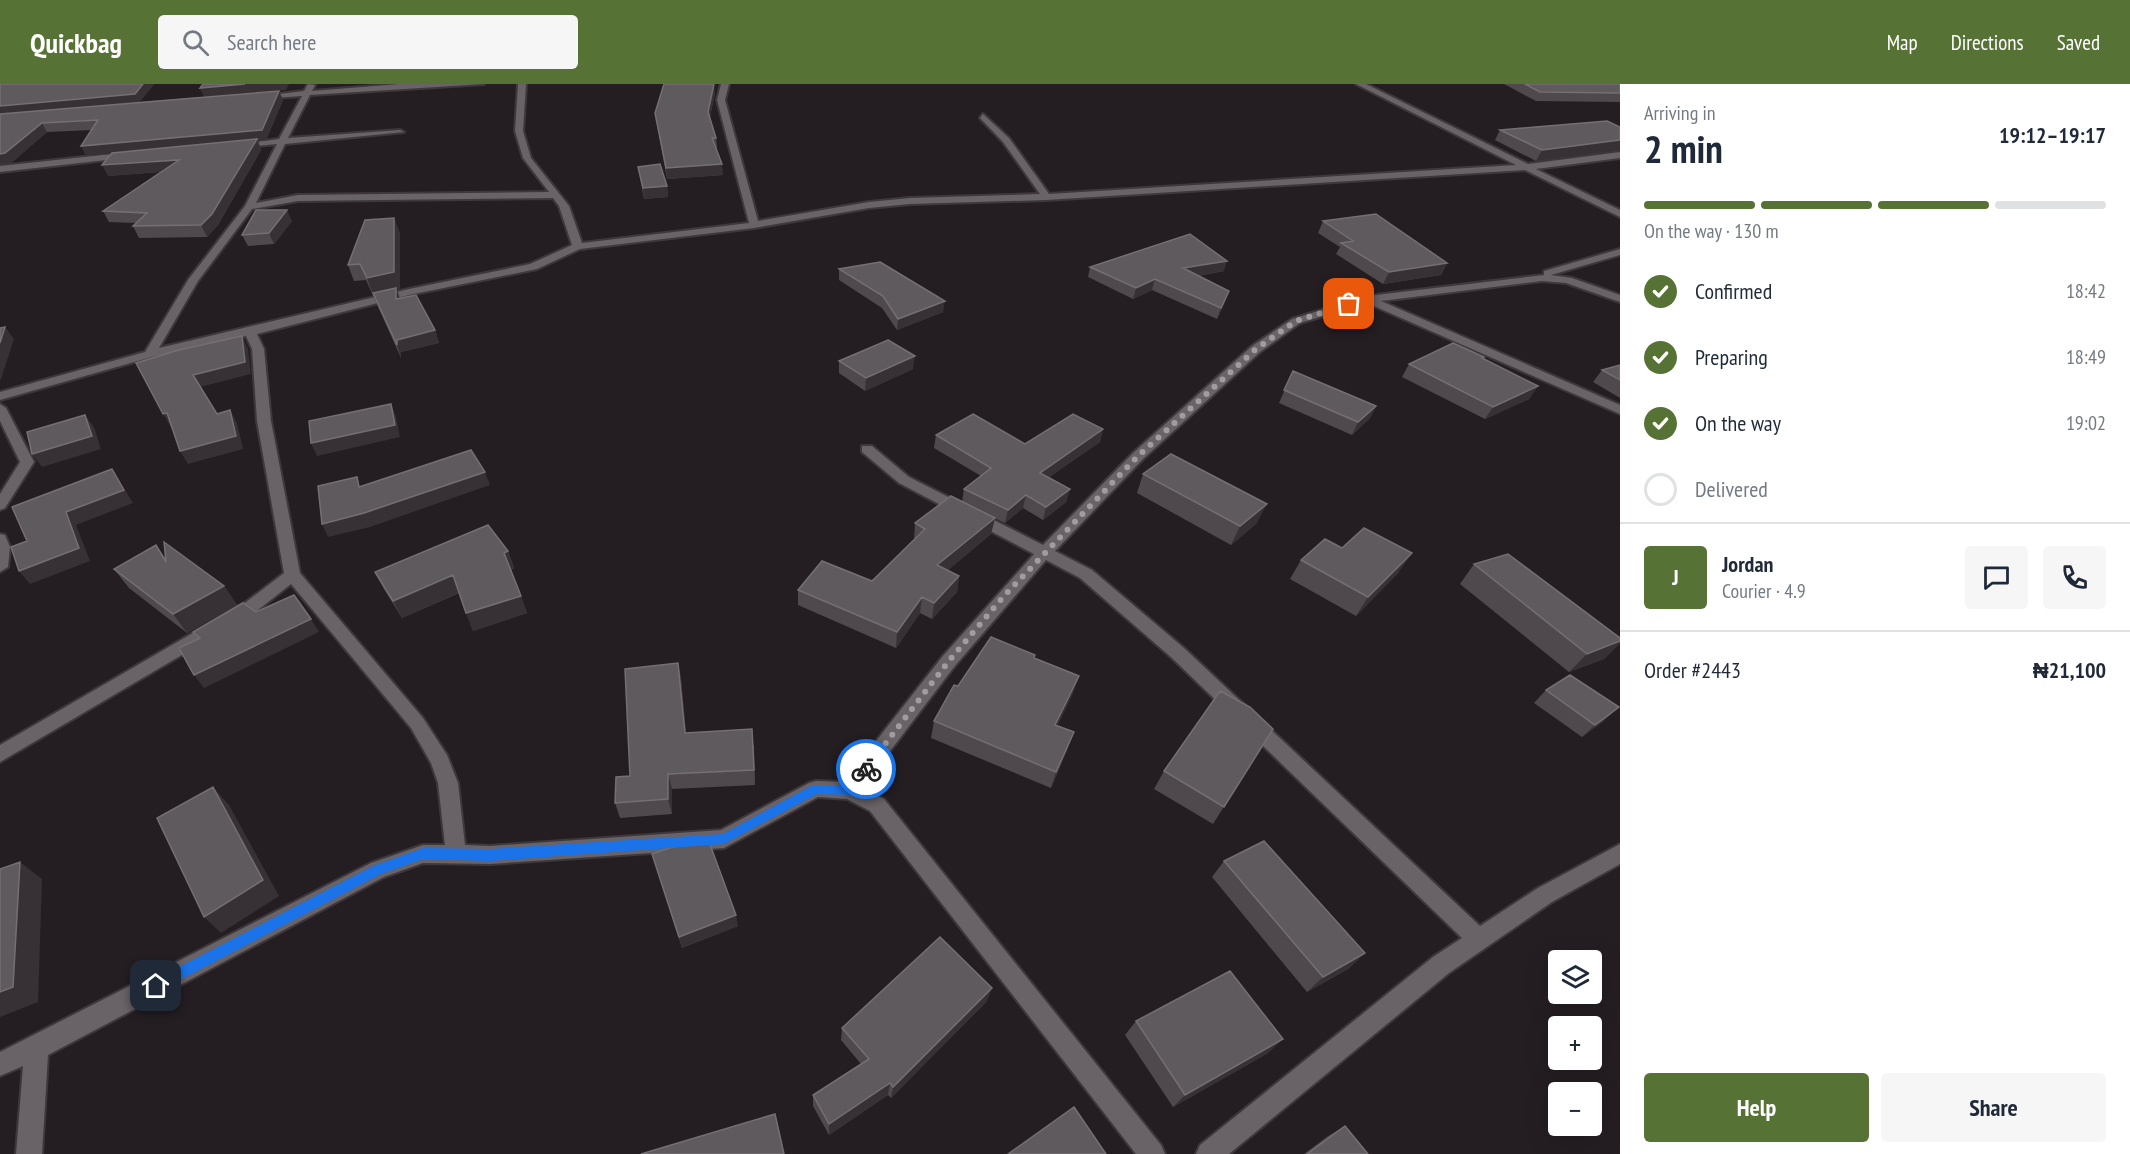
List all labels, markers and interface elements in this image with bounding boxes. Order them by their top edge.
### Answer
search box [158,15,578,69]
text: Quickbag [30,24,122,61]
icon: search [179,26,212,59]
text: Search here [227,28,316,56]
text: Map [1887,29,1918,56]
text: Directions [1951,29,2024,56]
text: Saved [2057,29,2100,56]
text: Arriving in [1644,100,1716,126]
text: 19:12–19:17 [1999,121,2106,149]
text: 2 min [1644,123,1723,174]
text: On the way · 130 m [1644,218,1779,244]
icon: check [1644,275,1677,308]
text: Confirmed [1695,277,1772,305]
pin [1323,278,1374,329]
text: 18:42 [2066,278,2106,304]
icon: bag [1332,287,1365,320]
icon: check [1644,341,1677,374]
text: Preparing [1695,343,1768,371]
text: 18:49 [2066,344,2106,370]
icon: check [1644,407,1677,440]
text: On the way [1695,409,1781,437]
text: 19:02 [2066,410,2106,436]
text: Delivered [1695,475,1768,503]
button: chat [1965,546,2028,609]
button: phone [2043,546,2106,609]
text: Jordan [1722,550,1773,578]
text: J [1672,563,1679,591]
text: Courier · 4.9 [1722,578,1806,604]
text: Order #2443 [1644,656,1741,684]
text: ₦21,100 [2033,656,2106,684]
courier [836,739,896,799]
icon: bike [850,753,883,786]
map controls [1548,950,1602,1136]
button: layers [1548,950,1602,1004]
pin [130,960,181,1011]
icon: home [139,969,172,1002]
button: + [1548,1016,1602,1070]
button: Help [1644,1073,1869,1142]
button: Share [1881,1073,2106,1142]
button: − [1548,1082,1602,1136]

